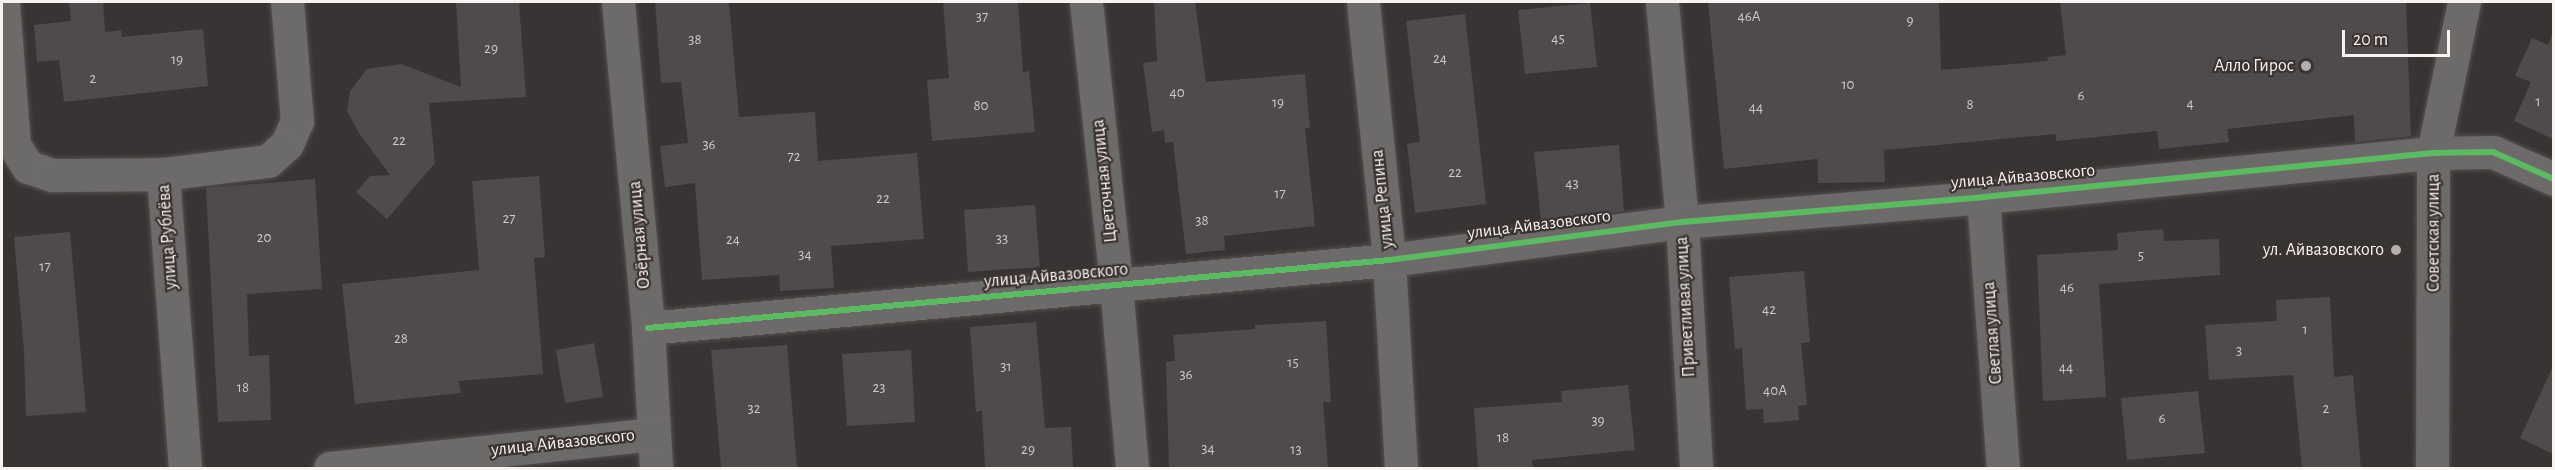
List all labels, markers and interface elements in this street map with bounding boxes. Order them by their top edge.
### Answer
house number: 37 [976,8,988,26]
house number: 46А [1737,8,1761,26]
house number: 9 [1906,12,1914,30]
scale bar [2345,18,2453,56]
house number: 45 [1551,30,1565,48]
house number: 38 [688,31,702,49]
text: 20 m [2353,31,2388,49]
house number: 29 [484,40,498,58]
house number: 24 [1433,50,1447,68]
house number: 19 [171,51,183,69]
place label: Алло Гирос [2214,55,2294,77]
marker: Алло Гирос [2299,59,2313,73]
house number: 2 [90,70,96,88]
house number: 10 [1841,76,1855,94]
house number: 40 [1169,84,1185,102]
house number: 6 [2077,87,2085,105]
house number: 1 [2535,93,2541,111]
house number: 19 [1272,94,1284,112]
house number: 4 [2186,95,2194,113]
house number: 8 [1966,96,1974,114]
house number: 80 [973,97,989,115]
house number: 44 [1749,99,1763,117]
street label: Цветочная улица [1088,118,1122,244]
house number: 22 [392,132,406,150]
house number: 36 [702,136,716,154]
house number: 72 [787,148,801,166]
street label: улица Репина [1367,148,1399,250]
street label: улица Айвазовского [1950,160,2096,194]
house number: 22 [1448,164,1462,182]
street label: Советская улица [2423,174,2445,292]
house number: 43 [1565,175,1579,193]
street label: Озёрная улица [625,180,655,290]
street label: улица Рублёва [154,184,182,290]
house number: 17 [1274,185,1286,203]
house number: 22 [876,190,890,208]
street label: улица Айвазовского [1466,205,1612,245]
house number: 27 [502,210,516,228]
house number: 38 [1195,212,1209,230]
house number: 20 [257,229,271,247]
house number: 33 [996,230,1008,248]
house number: 24 [726,231,740,249]
street label: Приветливая улица [1672,236,1700,378]
place label: ул. Айвазовского [2263,239,2384,261]
marker: ул. Айвазовского [2389,243,2403,257]
house number: 34 [798,246,812,264]
house number: 5 [2138,247,2144,265]
house number: 17 [39,258,51,276]
street label: улица Айвазовского [983,259,1129,293]
house number: 46 [2060,279,2074,297]
street label: Светлая улица [1979,281,2007,385]
house number: 42 [1762,301,1776,319]
house number: 1 [2302,321,2308,339]
house number: 28 [394,330,408,348]
house number: 3 [2236,342,2242,360]
house number: 15 [1287,354,1299,372]
house number: 31 [1000,358,1012,376]
house number: 44 [2059,359,2073,377]
house number: 36 [1179,366,1193,384]
house number: 18 [237,379,249,397]
house number: 23 [872,379,886,397]
house number: 40А [1763,382,1787,400]
house number: 32 [747,400,761,418]
house number: 2 [2323,400,2329,418]
house number: 6 [2158,410,2166,428]
house number: 39 [1591,412,1605,430]
street label: улица Айвазовского [490,425,636,461]
house number: 18 [1497,429,1509,447]
house number: 34 [1201,440,1215,458]
house number: 29 [1021,441,1035,459]
house number: 13 [1290,441,1302,459]

